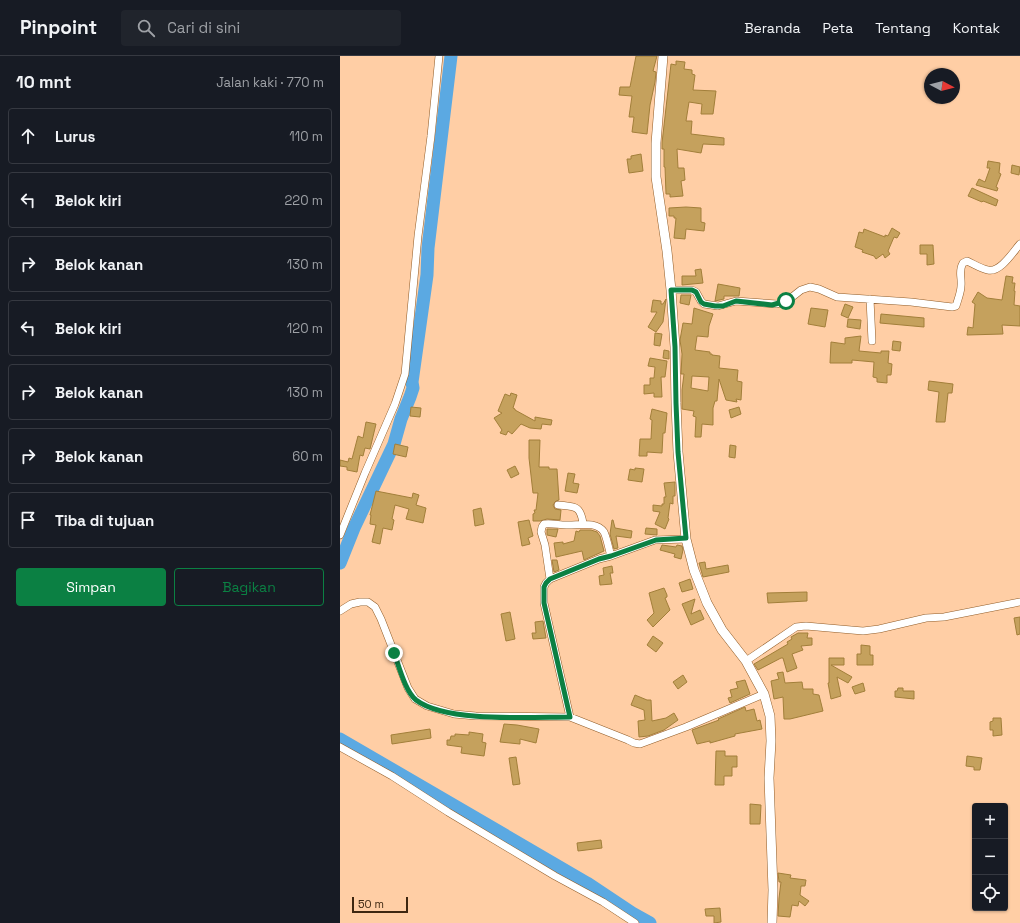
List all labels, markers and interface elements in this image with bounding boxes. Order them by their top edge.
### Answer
search box [121,10,401,46]
text: Pinpoint [20,15,97,40]
icon: search [135,17,157,39]
text: Cari di sini [167,18,240,37]
text: Beranda [744,19,801,37]
text: Peta [823,19,853,37]
text: Tentang [875,19,931,37]
text: Kontak [953,19,1000,37]
north arrow [924,68,960,104]
text: 10 mnt [16,71,72,93]
text: Jalan kaki · 770 m [216,74,324,91]
icon: ahead [17,125,39,147]
text: Lurus [55,127,95,146]
text: 110 m [289,128,323,145]
icon: left [17,189,39,211]
text: Belok kiri [55,191,121,210]
text: 220 m [284,192,323,209]
icon: right [17,253,39,275]
text: Belok kanan [55,255,143,274]
text: 130 m [287,256,323,273]
route start [777,292,795,310]
icon: left [17,317,39,339]
text: Belok kiri [55,319,121,338]
text: 120 m [287,320,323,337]
icon: right [17,381,39,403]
text: Belok kanan [55,383,143,402]
text: 130 m [287,384,323,401]
icon: right [17,445,39,467]
text: Belok kanan [55,447,143,466]
text: 60 m [292,448,323,465]
icon: arrive [17,509,39,531]
text: Tiba di tujuan [55,511,154,530]
button: Simpan [16,568,166,606]
button: Bagikan [174,568,324,606]
route end [385,644,403,662]
map controls [972,803,1008,911]
button: + [972,803,1008,839]
button: − [972,839,1008,875]
button: locate [972,875,1008,911]
scale bar [352,895,408,914]
text: 50 m [358,897,384,911]

